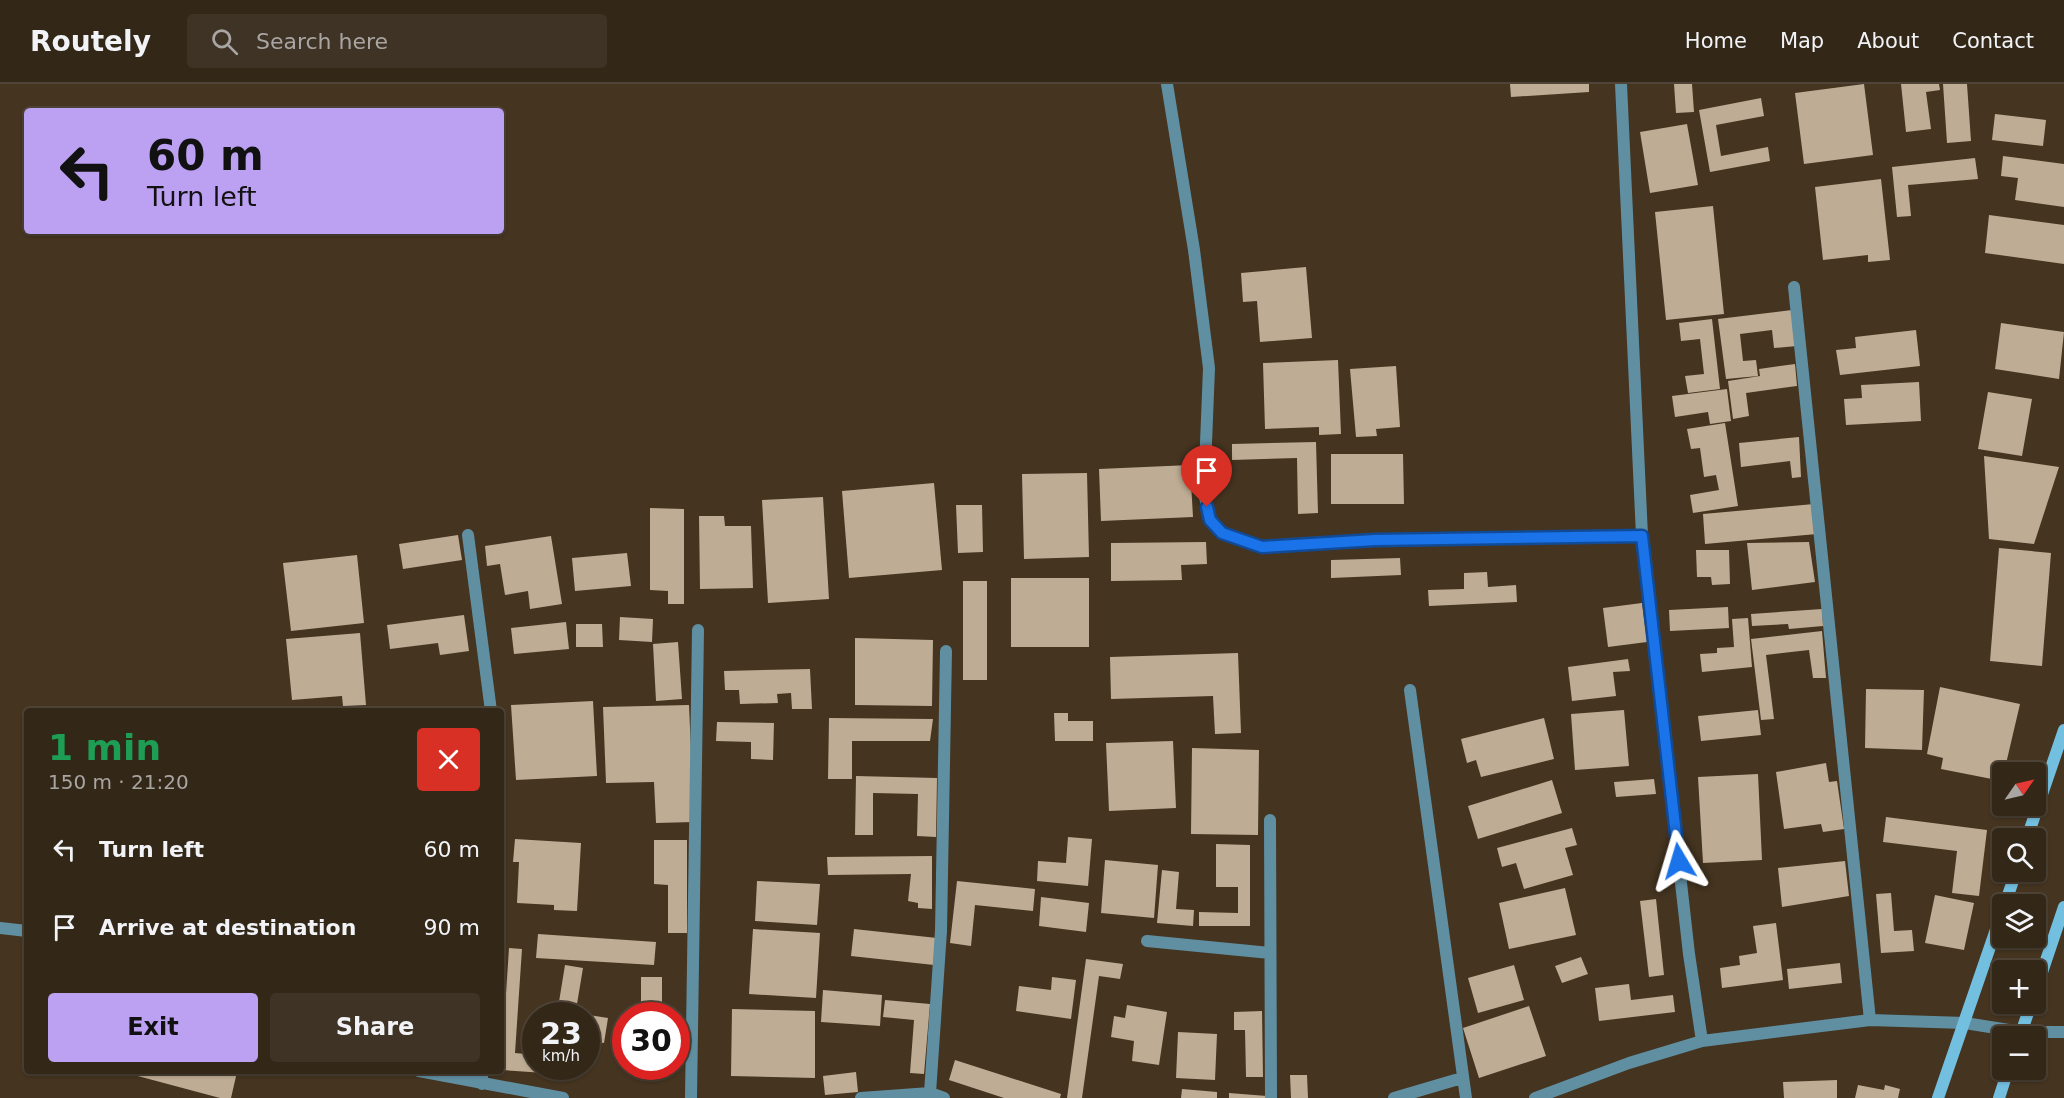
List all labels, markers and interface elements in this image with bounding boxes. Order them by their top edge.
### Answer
search box [187,14,607,68]
text: Routely [30,25,151,58]
icon: search [208,25,241,58]
text: Search here [256,29,388,54]
text: Home [1685,29,1747,53]
text: Map [1780,29,1824,53]
text: About [1857,29,1919,53]
text: Contact [1952,29,2034,53]
text: 60 m [147,131,264,180]
icon: left [48,132,126,210]
text: Turn left [147,181,257,212]
pin [1181,445,1232,507]
icon: arrive [1190,454,1223,487]
text: 1 min [48,727,161,768]
button: close [417,728,480,791]
north arrow [1992,762,2046,816]
map controls [1992,762,2046,1080]
text: 150 m · 21:20 [48,770,189,794]
button: search [1992,828,2046,882]
position arrow [1647,829,1711,893]
icon: left [48,833,81,866]
text: Turn left [99,837,204,862]
text: 60 m [424,837,480,862]
button: layers [1992,894,2046,948]
icon: arrive [48,911,81,944]
text: Arrive at destination [99,915,356,940]
text: 90 m [424,915,480,940]
button: + [1992,960,2046,1014]
button: Exit [48,993,258,1062]
button: Share [270,993,480,1062]
speed limit sign: 30 [612,1002,690,1080]
text: 23 [540,1016,582,1051]
button: − [1992,1026,2046,1080]
text: km/h [542,1047,580,1065]

